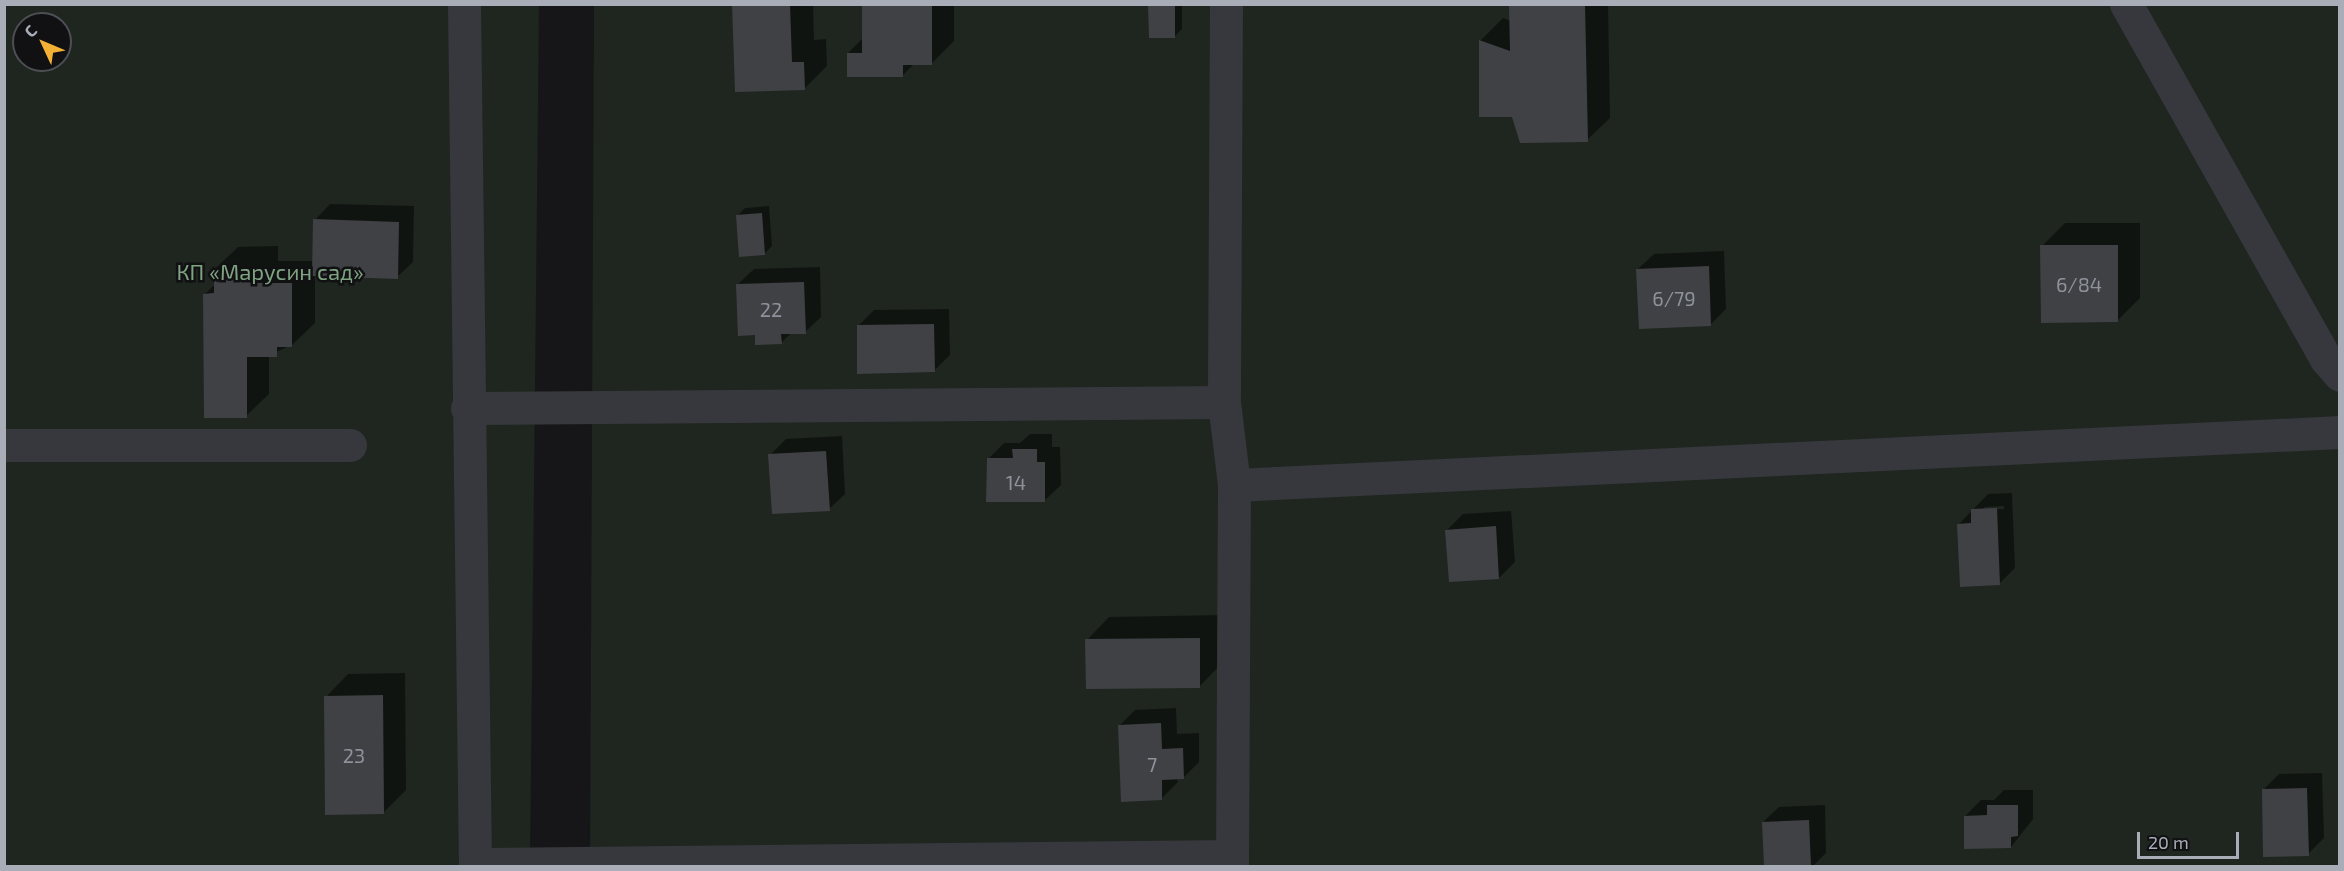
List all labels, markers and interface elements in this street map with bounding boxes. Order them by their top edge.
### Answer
north arrow [12,12,72,72]
text: С [20,21,40,41]
park label: КП «Марусин сад» [176,259,364,285]
house number: 6/84 [2056,272,2102,296]
house number: 6/79 [1652,286,1696,310]
house number: 22 [760,297,782,321]
house number: 14 [1006,470,1026,494]
house number: 23 [343,743,365,767]
house number: 7 [1147,752,1157,776]
scale bar [2140,820,2242,858]
text: 20 m [2148,831,2189,853]

